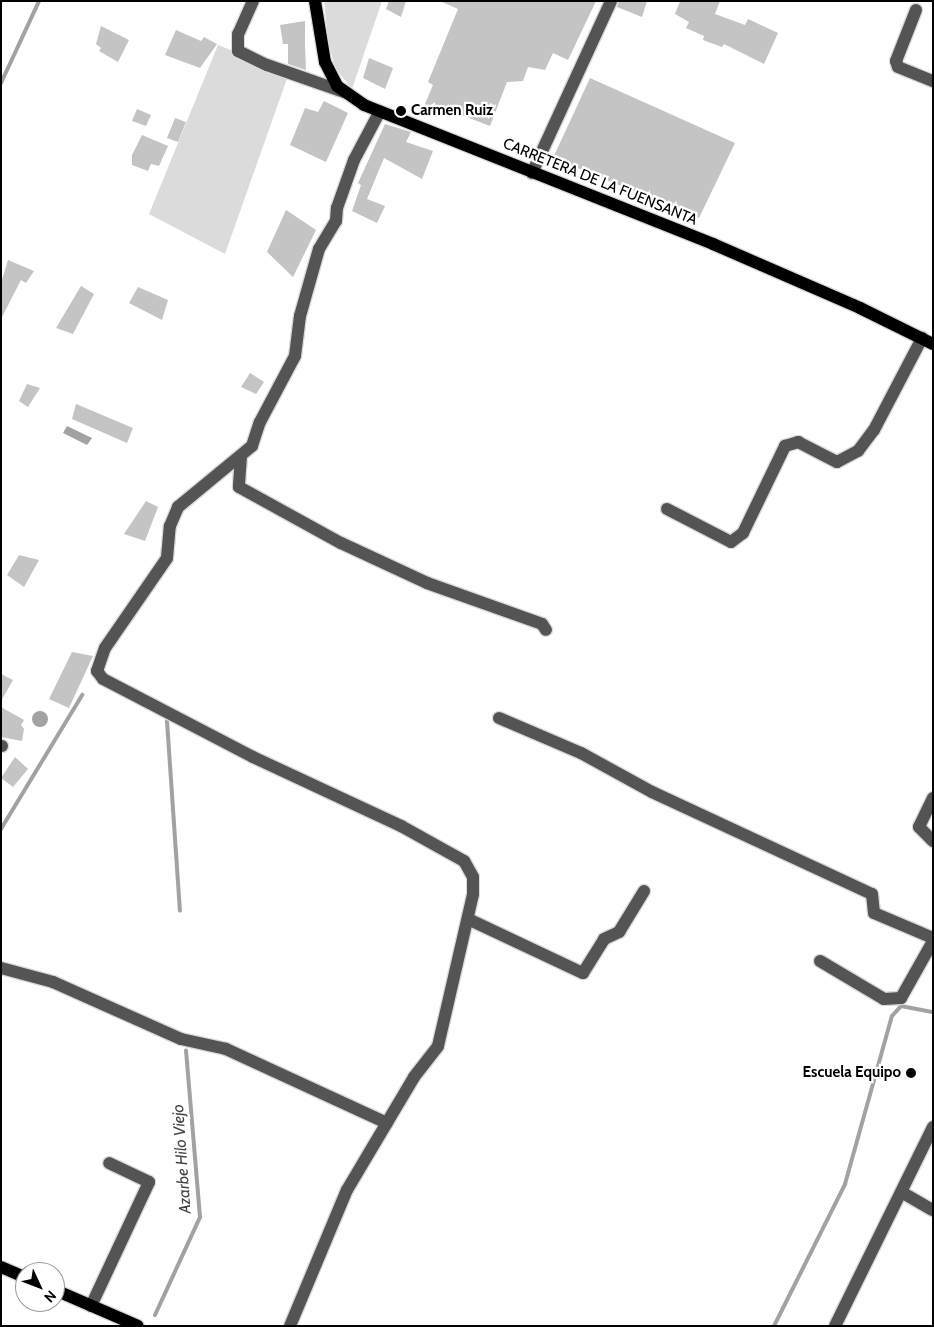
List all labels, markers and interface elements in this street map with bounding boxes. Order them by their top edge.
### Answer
place label: Carmen Ruiz [411,102,493,120]
marker: Carmen Ruiz [395,105,407,117]
street label: CARRETERA DE LA FUENSANTA [500,135,700,229]
place label: Escuela Equipo [803,1064,901,1082]
marker: Escuela Equipo [905,1067,917,1079]
water label: Azarbe Hilo Viejo [169,1104,195,1214]
north arrow [15,1262,65,1312]
text: N [40,1287,60,1306]

